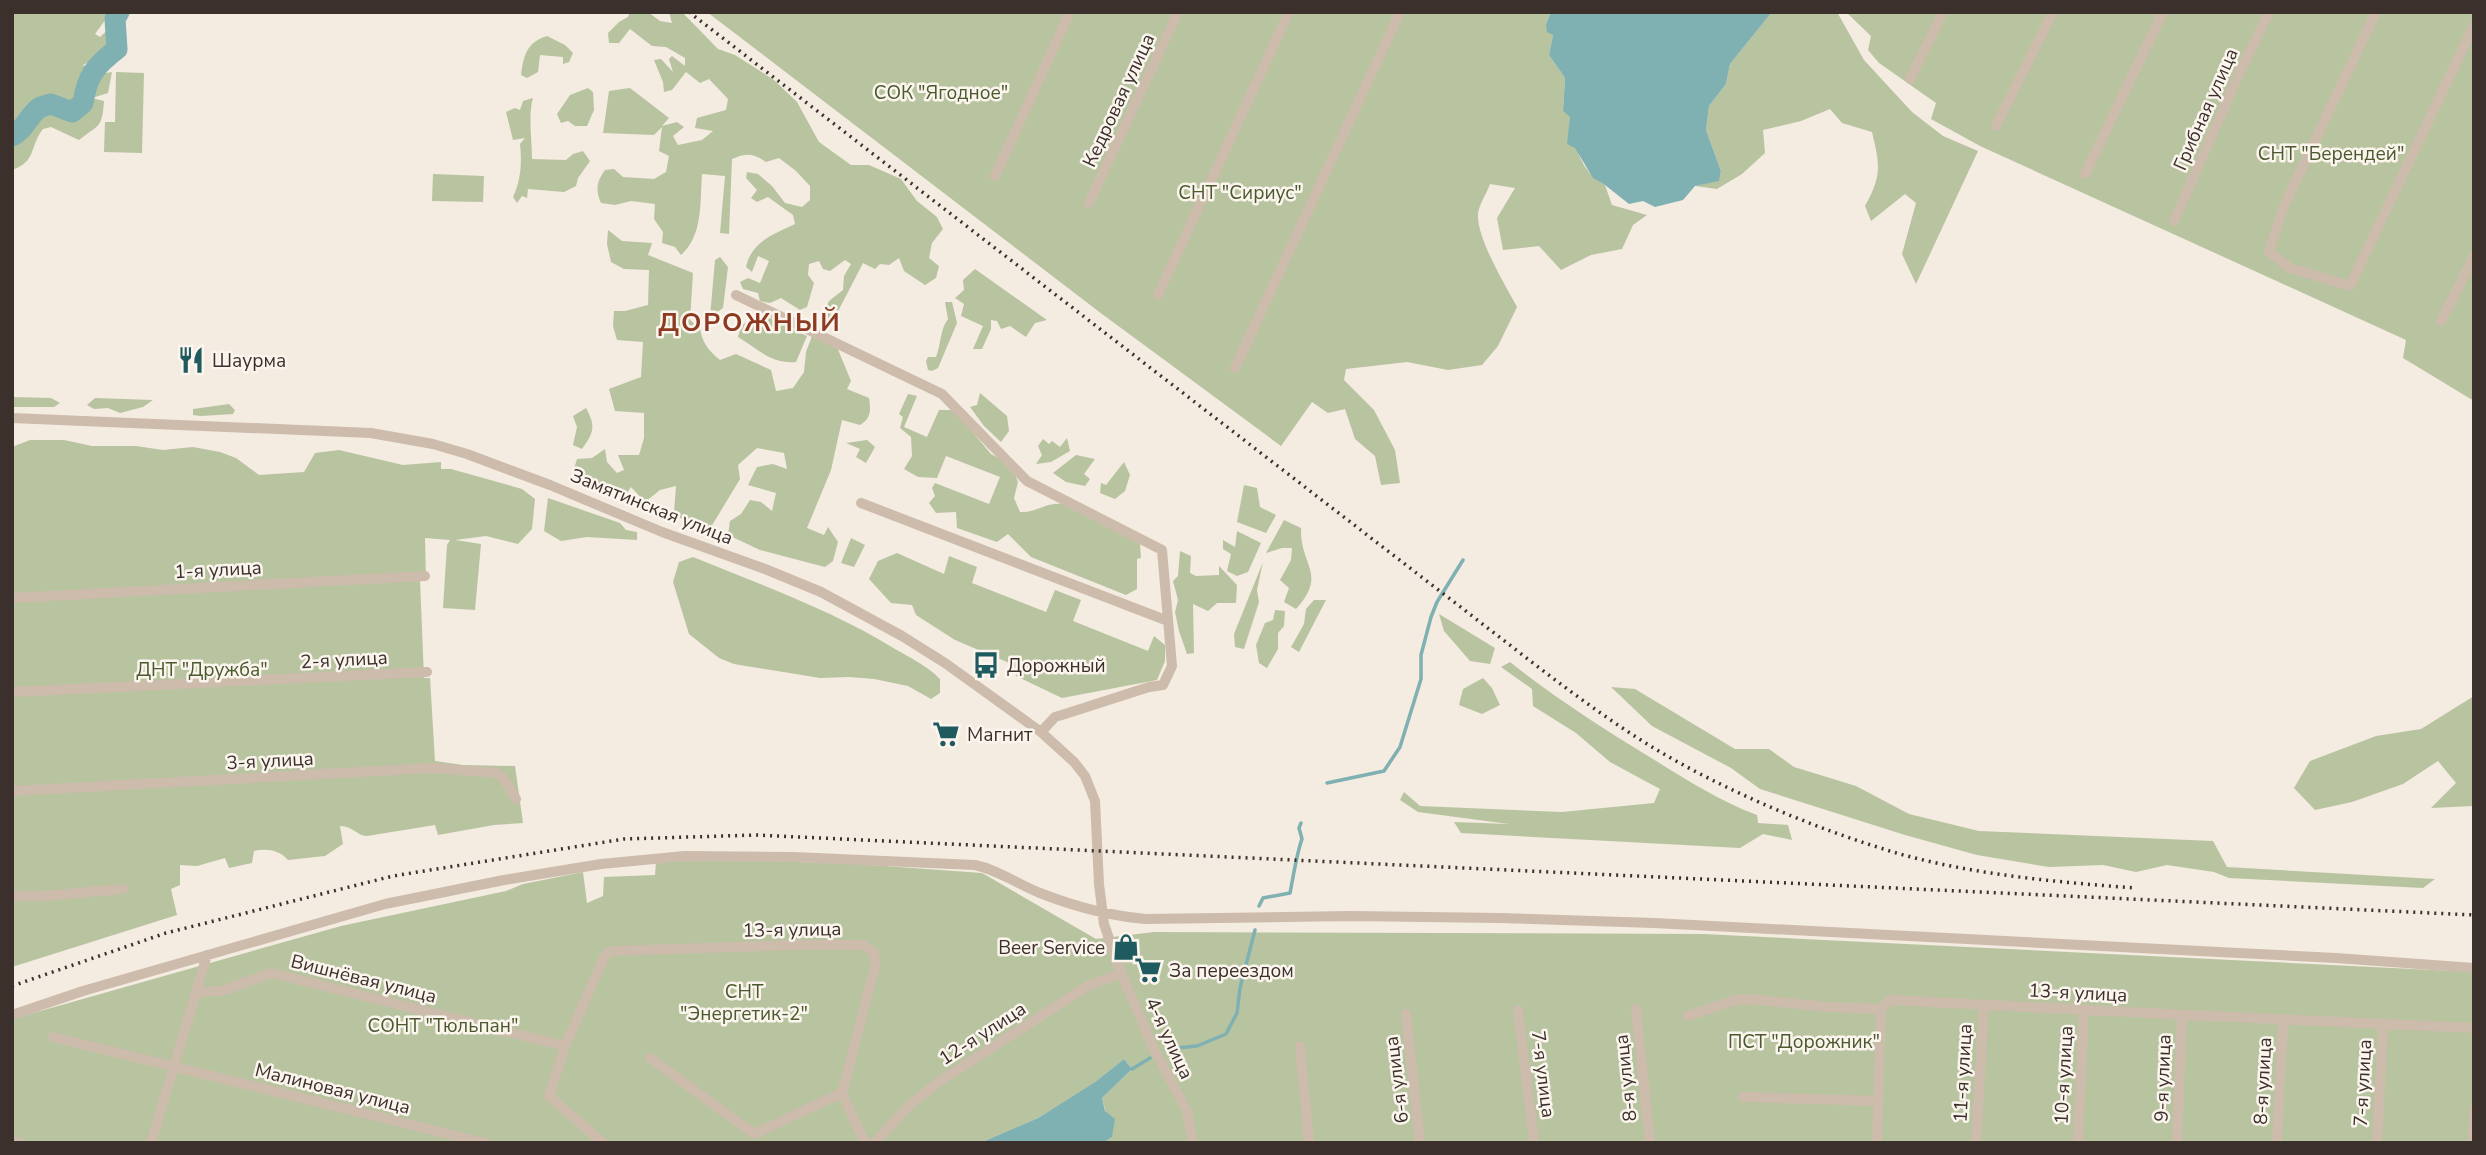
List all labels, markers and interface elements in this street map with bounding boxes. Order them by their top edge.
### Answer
street label: Кедровая улица [1077,30,1161,171]
street label: Грибная улица [2167,44,2245,175]
park label: СОК "Ягодное" [874,80,1008,106]
park label: СНТ "Берендей" [2258,141,2404,167]
park label: СНТ "Сириус" [1178,180,1302,206]
district label: ДОРОЖНЫЙ [658,305,842,340]
restaurant icon: Шаурма [176,345,206,375]
place label: Шаурма [212,348,286,374]
street label: Замятинская улица [566,462,737,551]
street label: 1-я улица [174,555,262,585]
street label: 2-я улица [300,645,388,675]
bus stop icon: Дорожный [971,650,1001,680]
place label: Дорожный [1007,653,1106,679]
park label: ДНТ "Дружба" [136,657,268,683]
supermarket icon: Магнит [931,719,961,749]
place label: Магнит [967,722,1033,748]
street label: 3-я улица [226,746,314,776]
street label: 13-я улица [742,916,842,944]
shop icon: Beer Service [1111,932,1141,962]
place label: Beer Service [998,935,1105,961]
street label: Вишнёвая улица [288,948,439,1010]
supermarket icon: За переездом [1133,955,1163,985]
place label: За переездом [1169,958,1294,984]
street label: 13-я улица [2028,977,2128,1009]
park label: СHТ "Энергетик-2" [680,979,808,1027]
street label: 4-я улица [1139,993,1199,1084]
street label: 12-я улица [934,996,1031,1072]
park label: СОНТ "Тюльпан" [368,1013,518,1039]
street label: 11-я улица [1947,1023,1979,1123]
street label: 10-я улица [2048,1025,2080,1125]
street label: 7-я улица [1525,1029,1561,1119]
park label: ПСТ "Дорожник" [1728,1029,1880,1055]
street label: 8-я улица [1608,1033,1644,1123]
street label: 9-я улица [2148,1034,2178,1122]
street label: 6-я улица [1379,1035,1415,1125]
street label: 8-я улица [2248,1037,2278,1125]
street label: 7-я улица [2348,1039,2378,1127]
street label: Малиновая улица [252,1057,413,1121]

